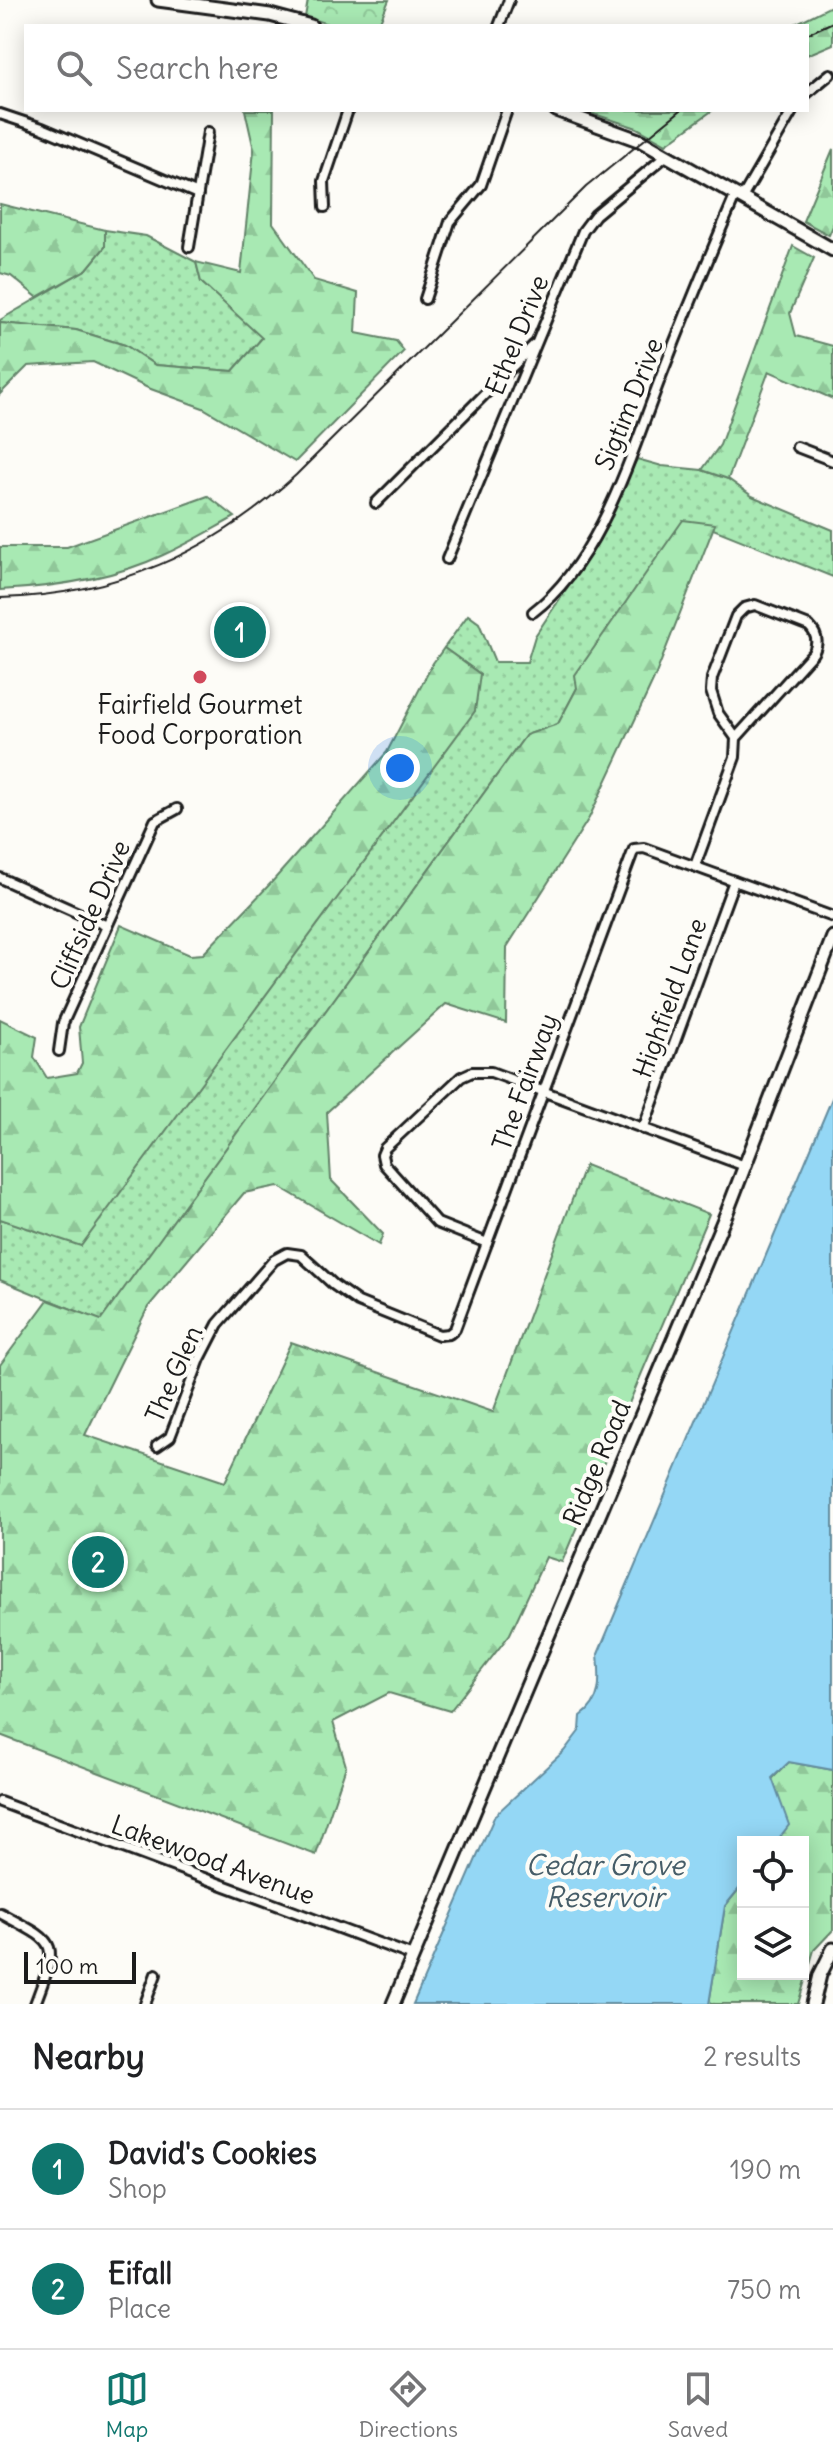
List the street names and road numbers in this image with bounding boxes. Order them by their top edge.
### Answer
street label: Ethel Drive [478,270,555,400]
street label: Sigtim Drive [587,333,670,475]
street label: Cliffside Drive [42,835,137,995]
street label: Highfield Lane [625,914,714,1082]
street label: The Fairway [484,1009,565,1155]
street label: The Glen [138,1320,209,1427]
street label: Ridge Road [555,1395,638,1531]
street label: Lakewood Avenue [107,1807,319,1912]

